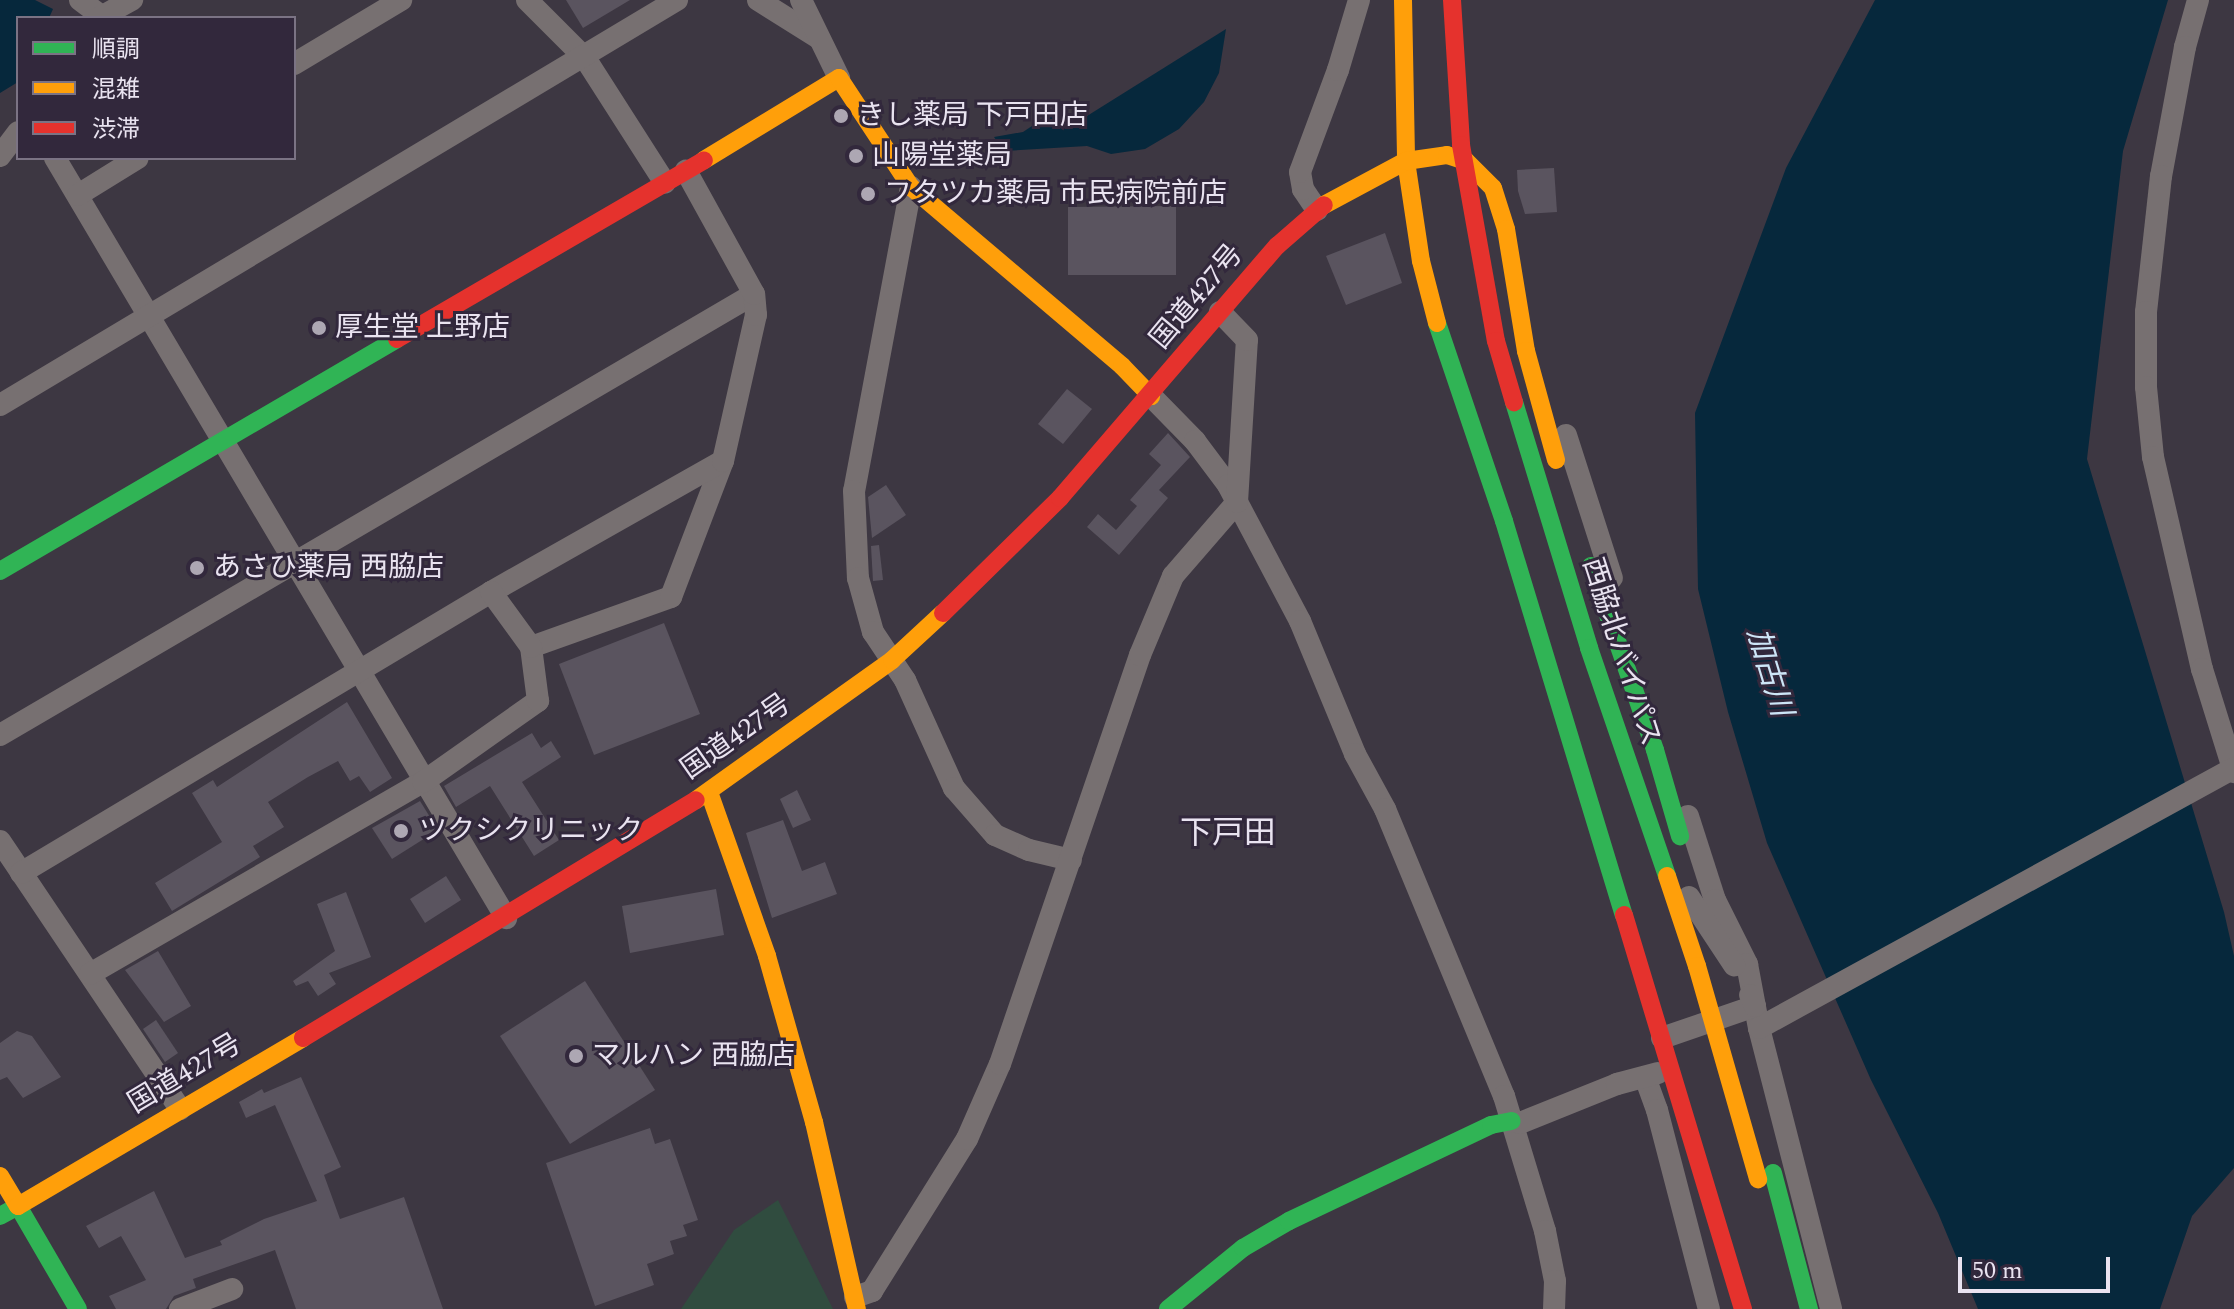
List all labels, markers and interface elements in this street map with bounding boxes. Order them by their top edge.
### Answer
legend [16,16,296,160]
text: 順調 [92,32,140,68]
text: 混雑 [92,72,140,108]
place label: きし薬局 下戸田店 [857,99,1088,133]
marker: きし薬局 下戸田店 [832,107,850,125]
text: 渋滞 [92,112,140,148]
place label: 山陽堂薬局 [872,139,1012,173]
marker: 山陽堂薬局 [847,147,865,165]
place label: フタツカ薬局 市民病院前店 [884,177,1227,211]
marker: フタツカ薬局 市民病院前店 [859,185,877,203]
street label: 国道427号 [1144,238,1250,356]
place label: 厚生堂 上野店 [335,311,510,345]
marker: 厚生堂 上野店 [310,319,328,337]
place label: あさひ薬局 西脇店 [213,551,444,585]
street label: 西脇北バイパス [1575,554,1667,750]
marker: あさひ薬局 西脇店 [188,559,206,577]
water label: 加古川 [1739,624,1799,720]
street label: 国道427号 [675,687,797,787]
place label: ツクシクリニック [419,814,643,848]
district label: 下戸田 [1180,815,1276,853]
marker: ツクシクリニック [390,820,412,842]
street label: 国道427号 [122,1027,248,1121]
place label: マルハン 西脇店 [592,1039,795,1073]
marker: マルハン 西脇店 [567,1047,585,1065]
scale bar [1962,1241,2114,1291]
text: 50 m [1972,1253,2023,1289]

